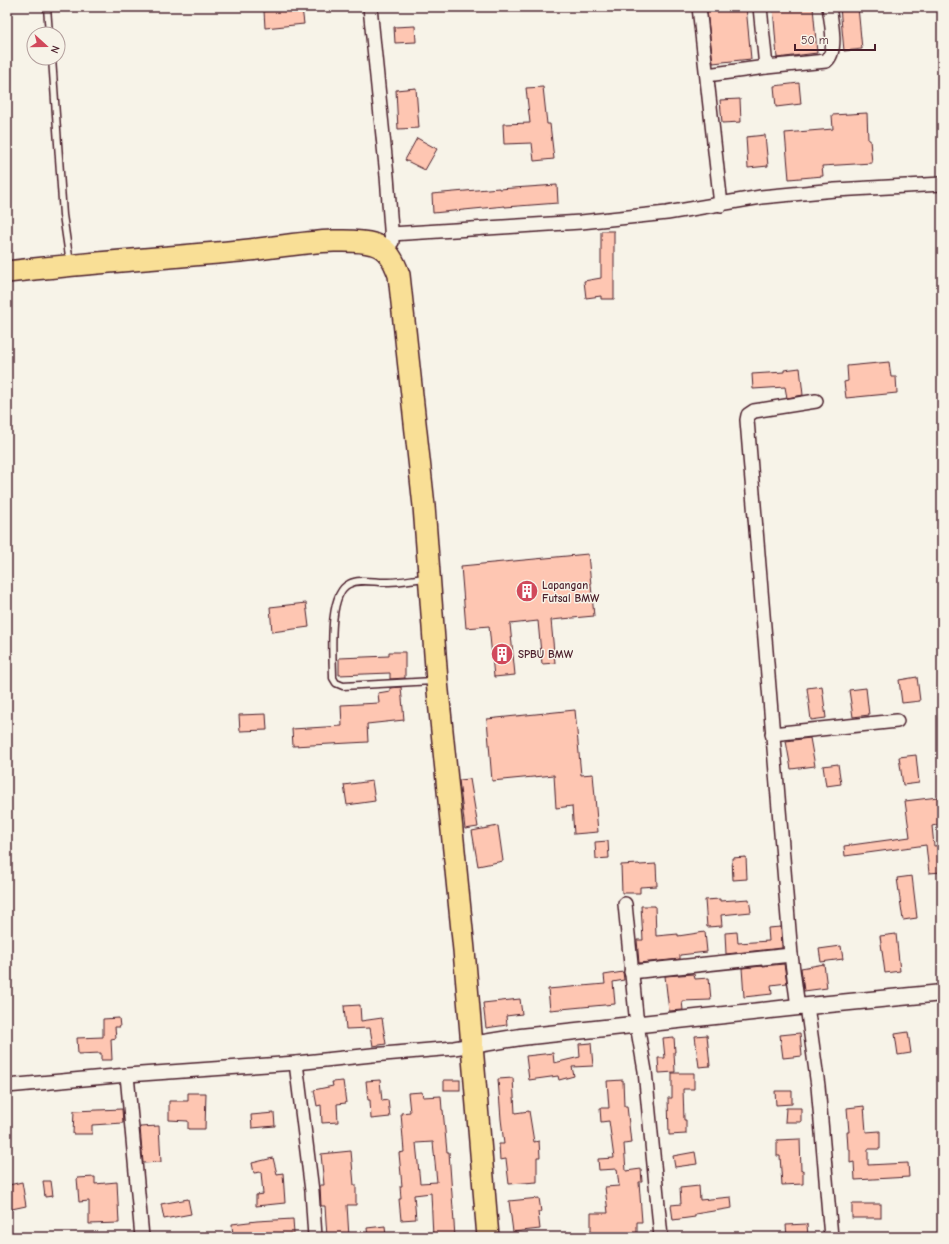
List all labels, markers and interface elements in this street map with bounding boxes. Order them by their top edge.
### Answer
north arrow [26,26,66,66]
scale bar [795,26,875,52]
text: 50 m [801,33,829,47]
text: N [48,44,62,55]
building icon: Lapangan Futsal BMW [514,578,540,604]
place label: Lapangan Futsal BMW [542,579,600,605]
building icon: SPBU BMW [489,641,515,667]
place label: SPBU BMW [518,648,574,661]

